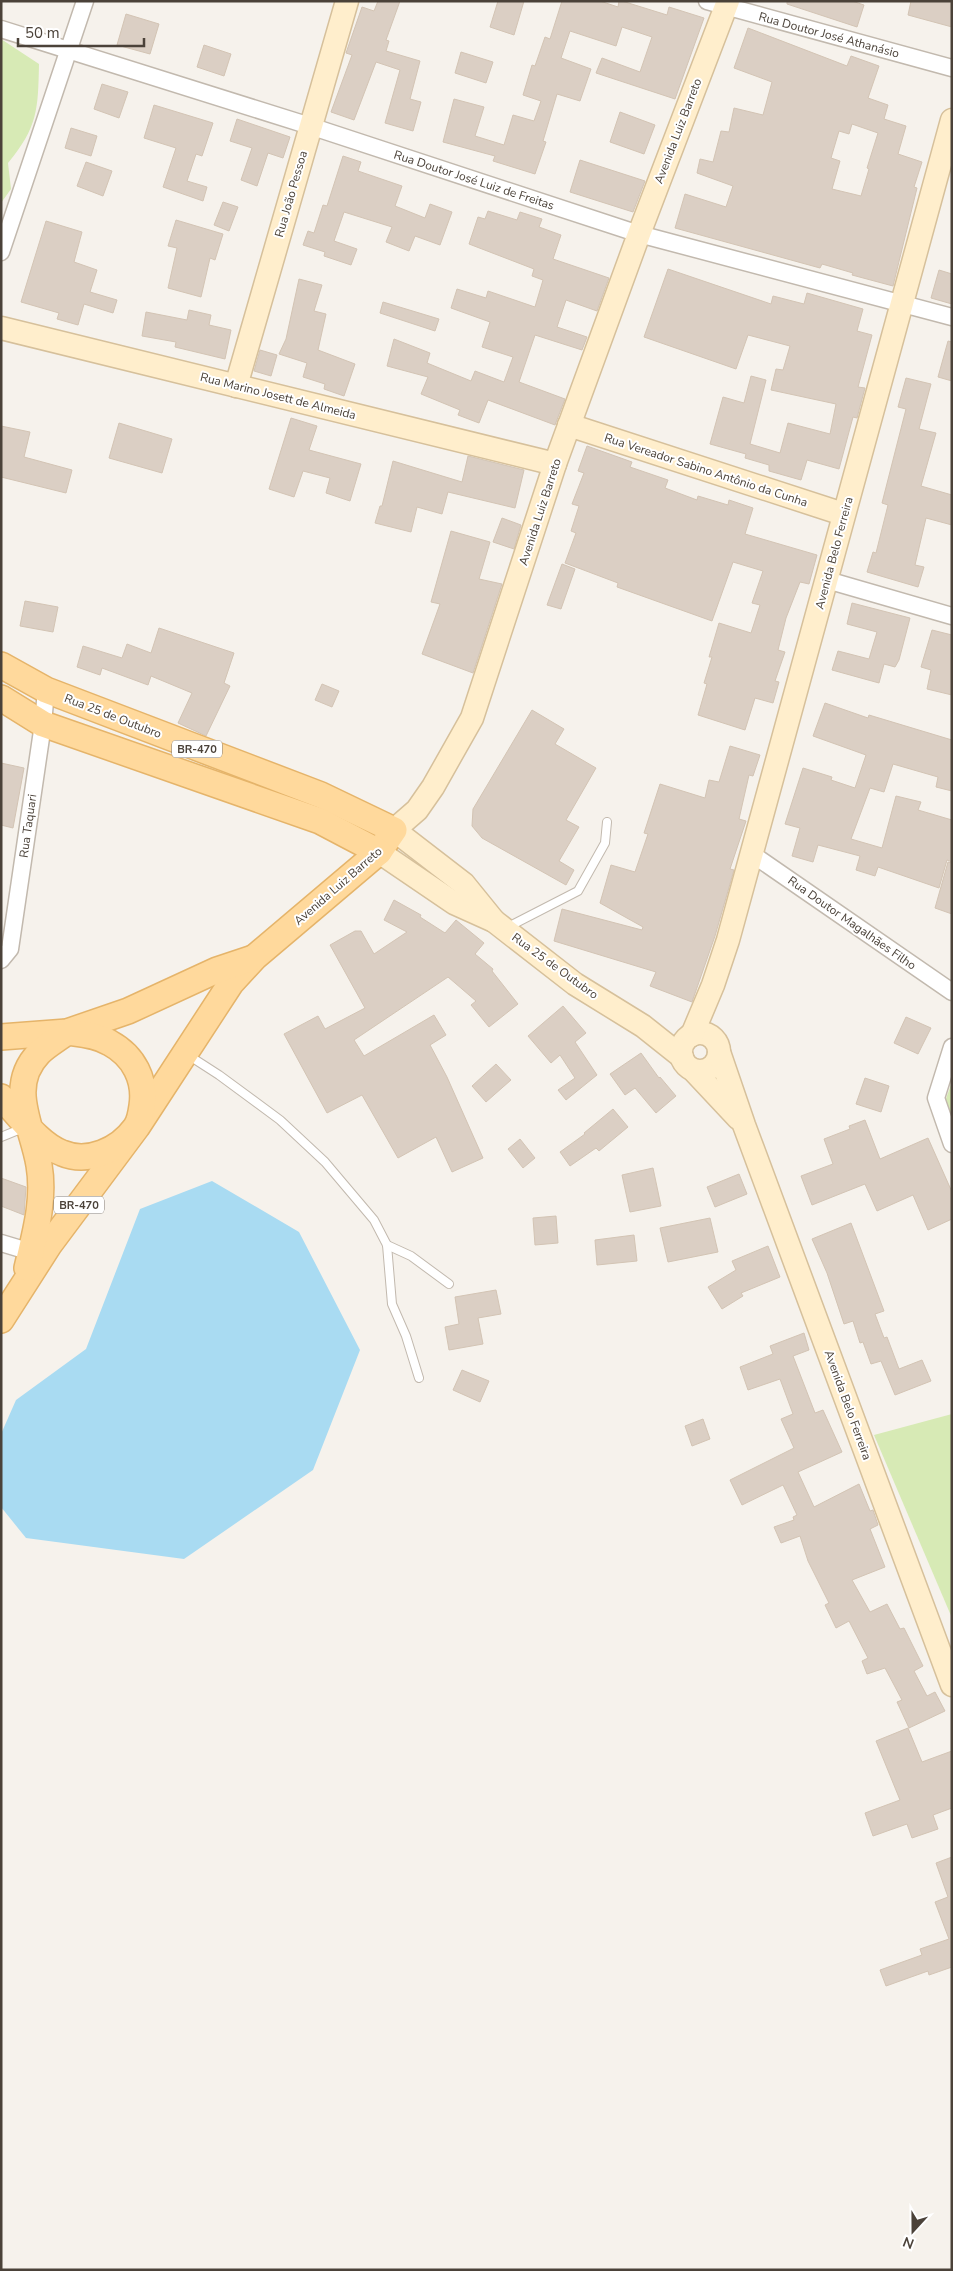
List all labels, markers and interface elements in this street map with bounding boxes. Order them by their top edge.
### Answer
street label: Rua Doutor José Athanásio [757,9,901,62]
scale bar [18,15,144,47]
text: 50 m [25,23,60,43]
street label: Avenida Luiz Barreto [651,76,706,186]
street label: Rua Doutor José Luiz de Freitas [392,146,556,214]
street label: Rua João Pessoa [271,149,311,239]
street label: Rua Marino Josett de Almeida [198,369,358,423]
street label: Rua Vereador Sabino Antônio da Cunha [602,429,810,511]
street label: Avenida Luiz Barreto [515,456,565,568]
street label: Avenida Belo Ferreira [811,495,857,611]
street label: Rua 25 de Outubro [62,690,164,742]
road number: BR-470 [172,741,222,758]
street label: Rua Taquari [16,793,40,859]
street label: Avenida Luiz Barreto [291,843,386,929]
street label: Rua Doutor Magalhães Filho [785,873,920,974]
street label: Rua 25 de Outubro [509,929,602,1003]
road number: BR-470 [54,1196,104,1214]
street label: Avenida Belo Ferreira [821,1348,875,1462]
north arrow [888,2206,938,2256]
text: N [900,2232,917,2253]

